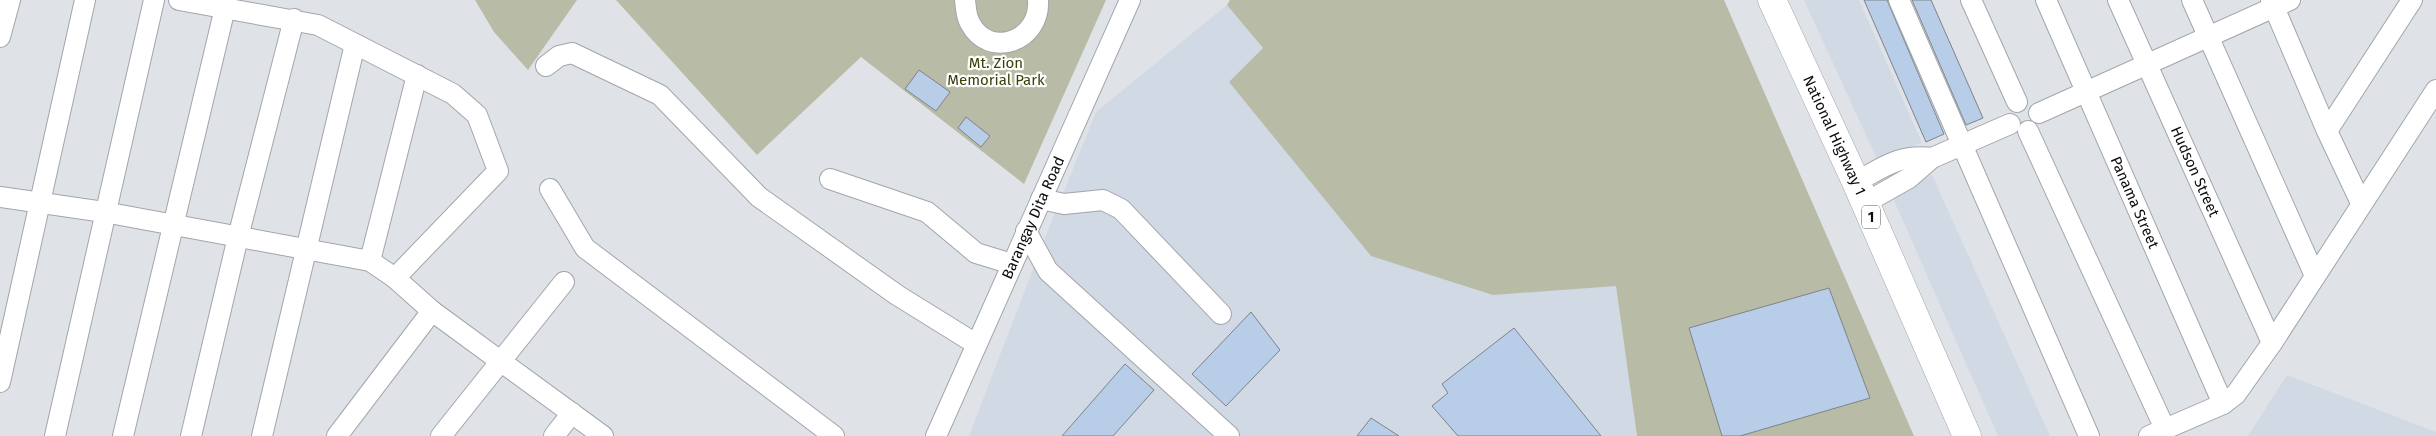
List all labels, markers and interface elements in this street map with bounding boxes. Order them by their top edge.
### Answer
park label: Mt. Zion Memorial Park [947,54,1045,89]
street label: National Highway 1 [1799,73,1870,198]
street label: Hudson Street [2167,123,2223,220]
street label: Barangay Dita Road [998,154,1068,282]
street label: Panama Street [2107,154,2163,252]
road number: 1 [1862,206,1880,228]

